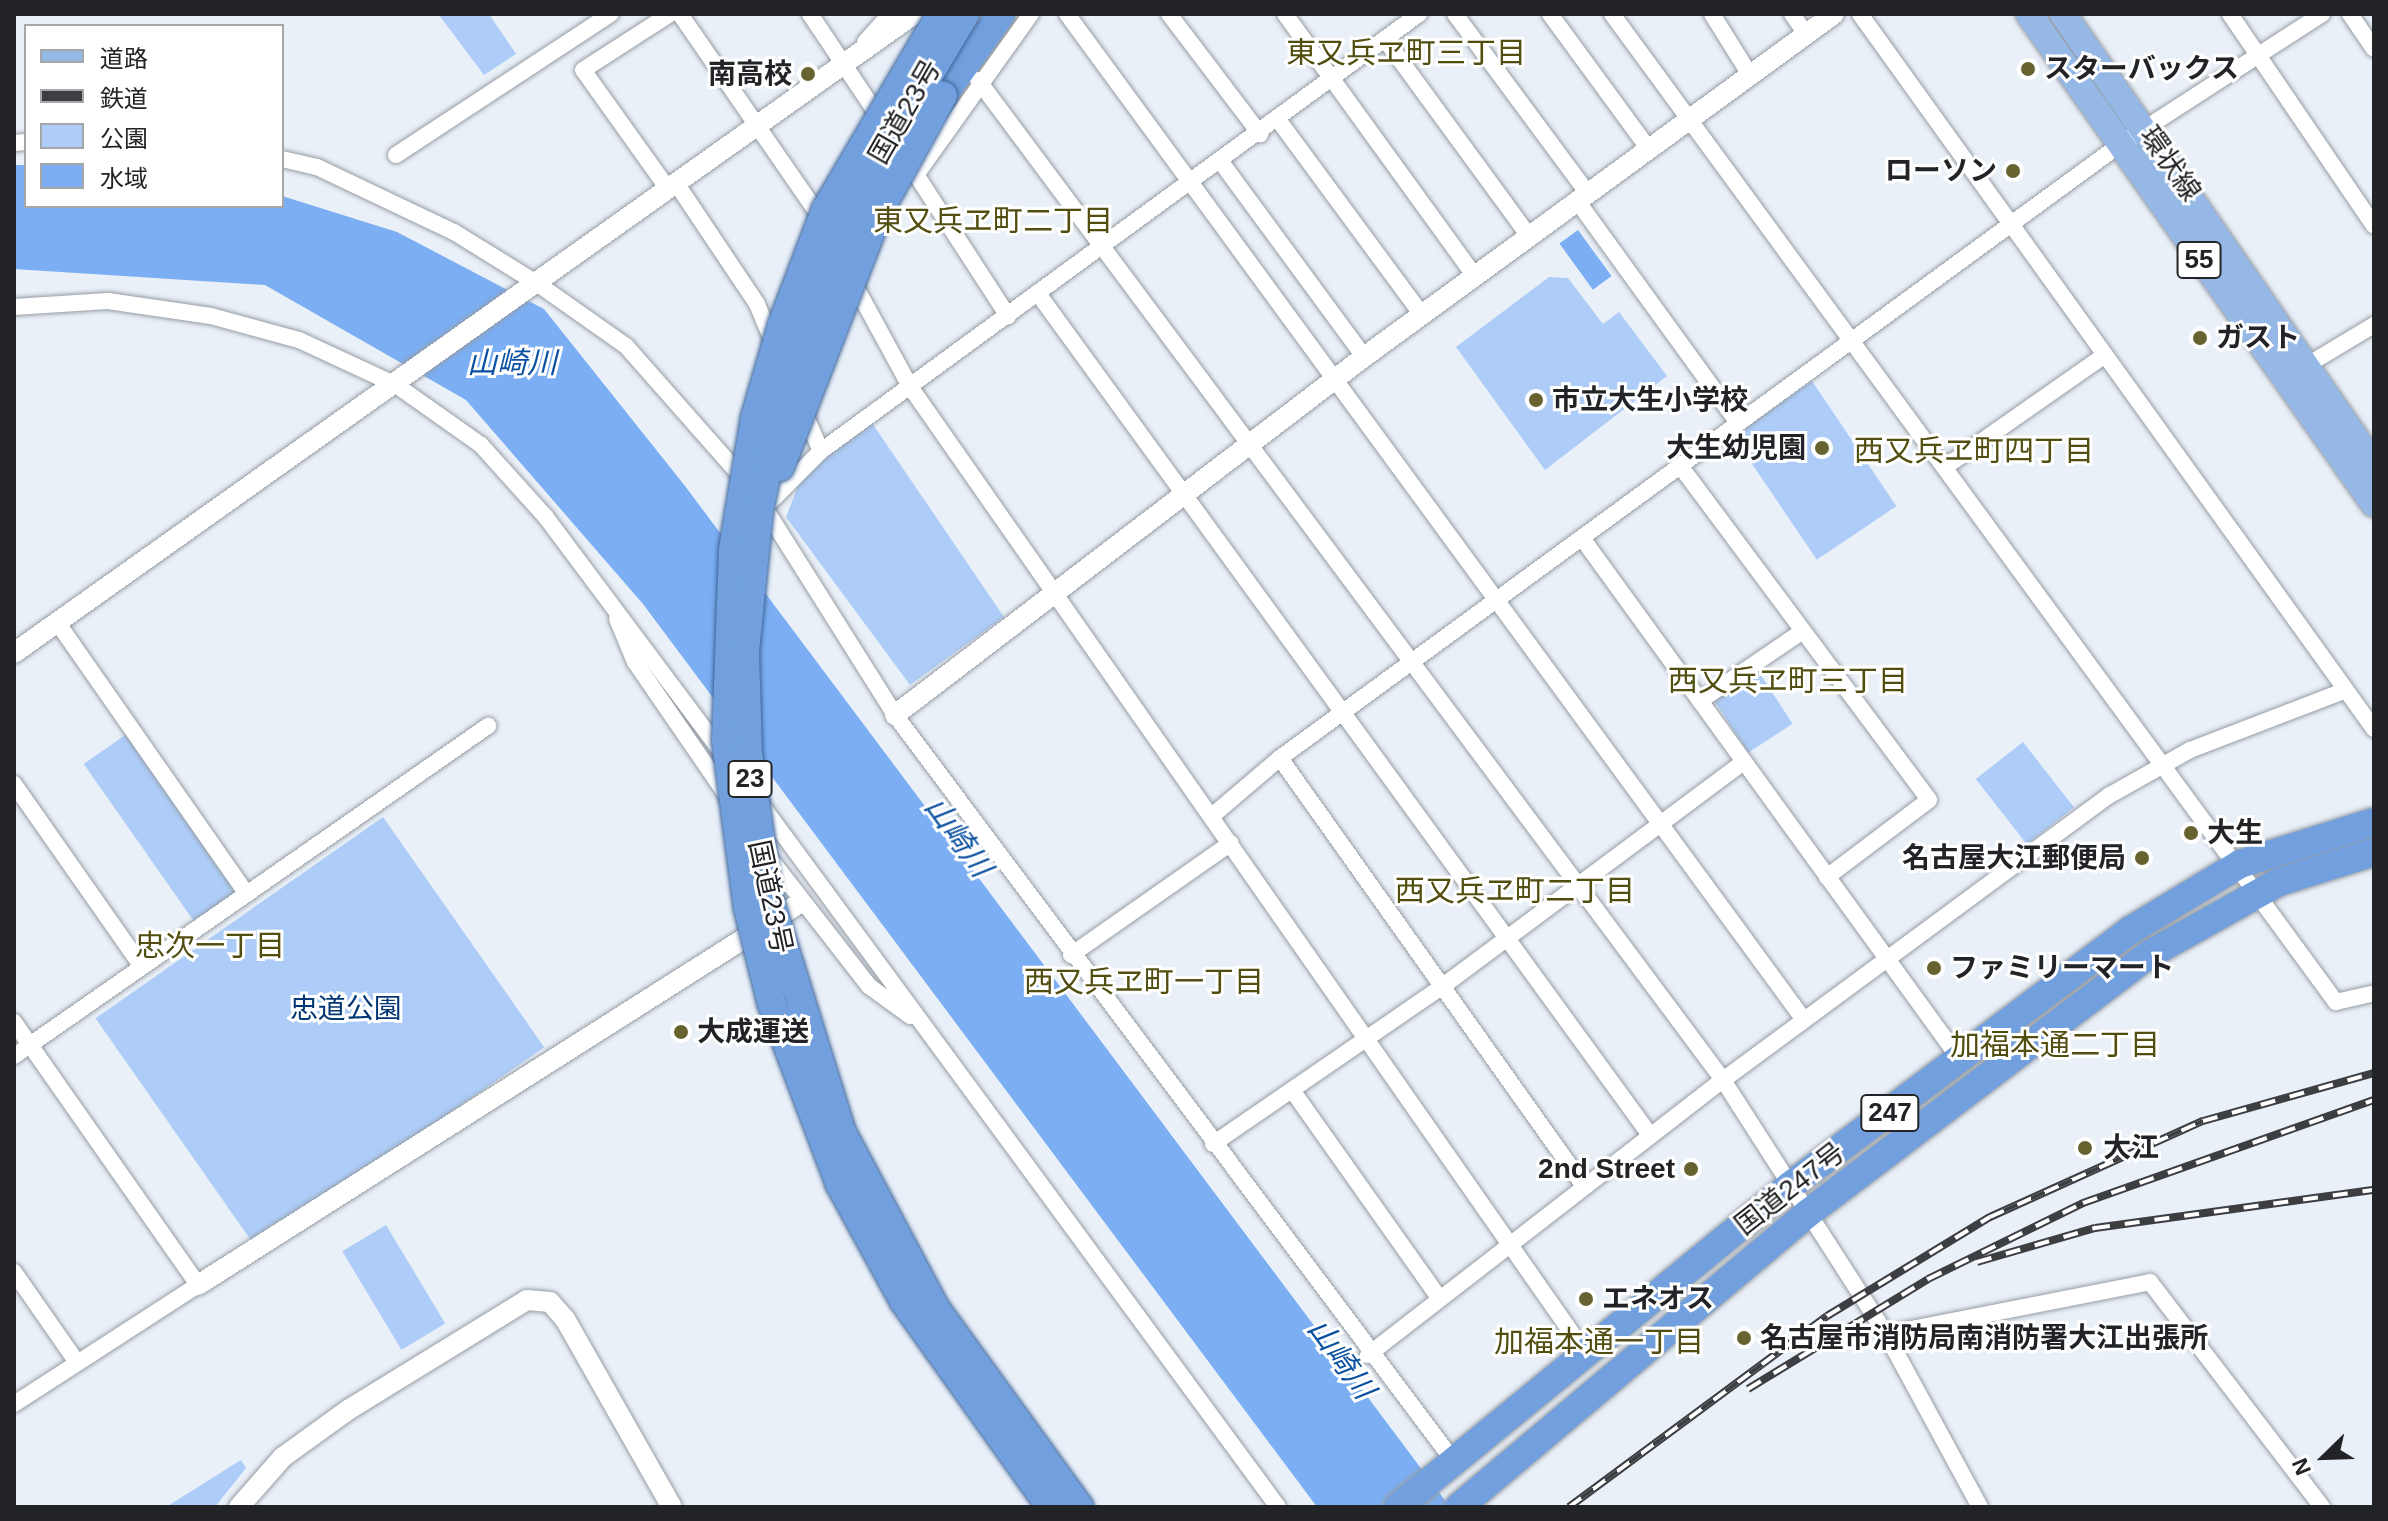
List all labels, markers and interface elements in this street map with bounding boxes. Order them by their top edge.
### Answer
legend [24,24,284,208]
district label: 東又兵ヱ町三丁目 [1286,35,1526,71]
text: 道路 [100,45,148,72]
place label: スターバックス [2044,52,2240,86]
street label: 国道23号 [862,54,948,170]
place label: 南高校 [708,57,792,91]
marker: スターバックス [2019,60,2037,78]
marker: 南高校 [799,65,817,83]
text: 鉄道 [100,85,148,112]
street label: 環状線 [2132,120,2208,208]
text: 公園 [100,125,148,152]
place label: ローソン [1885,154,1997,188]
marker: ローソン [2004,162,2022,180]
text: 水域 [100,165,148,192]
district label: 東又兵ヱ町二丁目 [873,203,1113,239]
road number: 55 [2175,238,2223,282]
place label: ガスト [2216,321,2300,355]
marker: ガスト [2191,329,2209,347]
water label: 山崎川 [467,345,557,381]
place label: 市立大生小学校 [1552,383,1748,417]
marker: 市立大生小学校 [1527,391,1545,409]
place label: 大生幼児園 [1666,431,1806,465]
district label: 西又兵ヱ町四丁目 [1854,433,2094,469]
marker: 大生幼児園 [1813,439,1831,457]
district label: 西又兵ヱ町三丁目 [1668,663,1908,699]
road number: 23 [726,757,774,801]
water label: 山崎川 [917,790,999,884]
place label: 大生 [2207,816,2263,850]
marker: 大生 [2182,824,2200,842]
street label: 国道23号 [742,837,798,957]
place label: 名古屋大江郵便局 [1902,841,2126,875]
marker: 名古屋大江郵便局 [2133,849,2151,867]
district label: 西又兵ヱ町二丁目 [1395,873,1635,909]
district label: 忠次一丁目 [135,928,285,964]
place label: ファミリーマート [1950,951,2174,985]
marker: ファミリーマート [1925,959,1943,977]
district label: 西又兵ヱ町一丁目 [1024,964,1264,1000]
park label: 忠道公園 [290,992,402,1026]
place label: 大成運送 [697,1015,809,1049]
marker: 大成運送 [672,1023,690,1041]
district label: 加福本通二丁目 [1950,1027,2160,1063]
road number: 247 [1860,1091,1920,1135]
place label: 大江 [2103,1131,2159,1165]
street label: 国道247号 [1728,1136,1852,1242]
marker: 大江 [2074,1137,2096,1159]
place label: 2nd Street [1538,1152,1675,1186]
marker: 2nd Street [1682,1160,1700,1178]
place label: エネオス [1602,1282,1714,1316]
marker: エネオス [1577,1290,1595,1308]
water label: 山崎川 [1300,1312,1382,1406]
place label: 名古屋市消防局南消防署大江出張所 [1760,1321,2208,1355]
district label: 加福本通一丁目 [1494,1324,1704,1360]
marker: 名古屋市消防局南消防署大江出張所 [1735,1329,1753,1347]
north arrow [2284,1417,2364,1497]
text: N [2287,1454,2316,1479]

